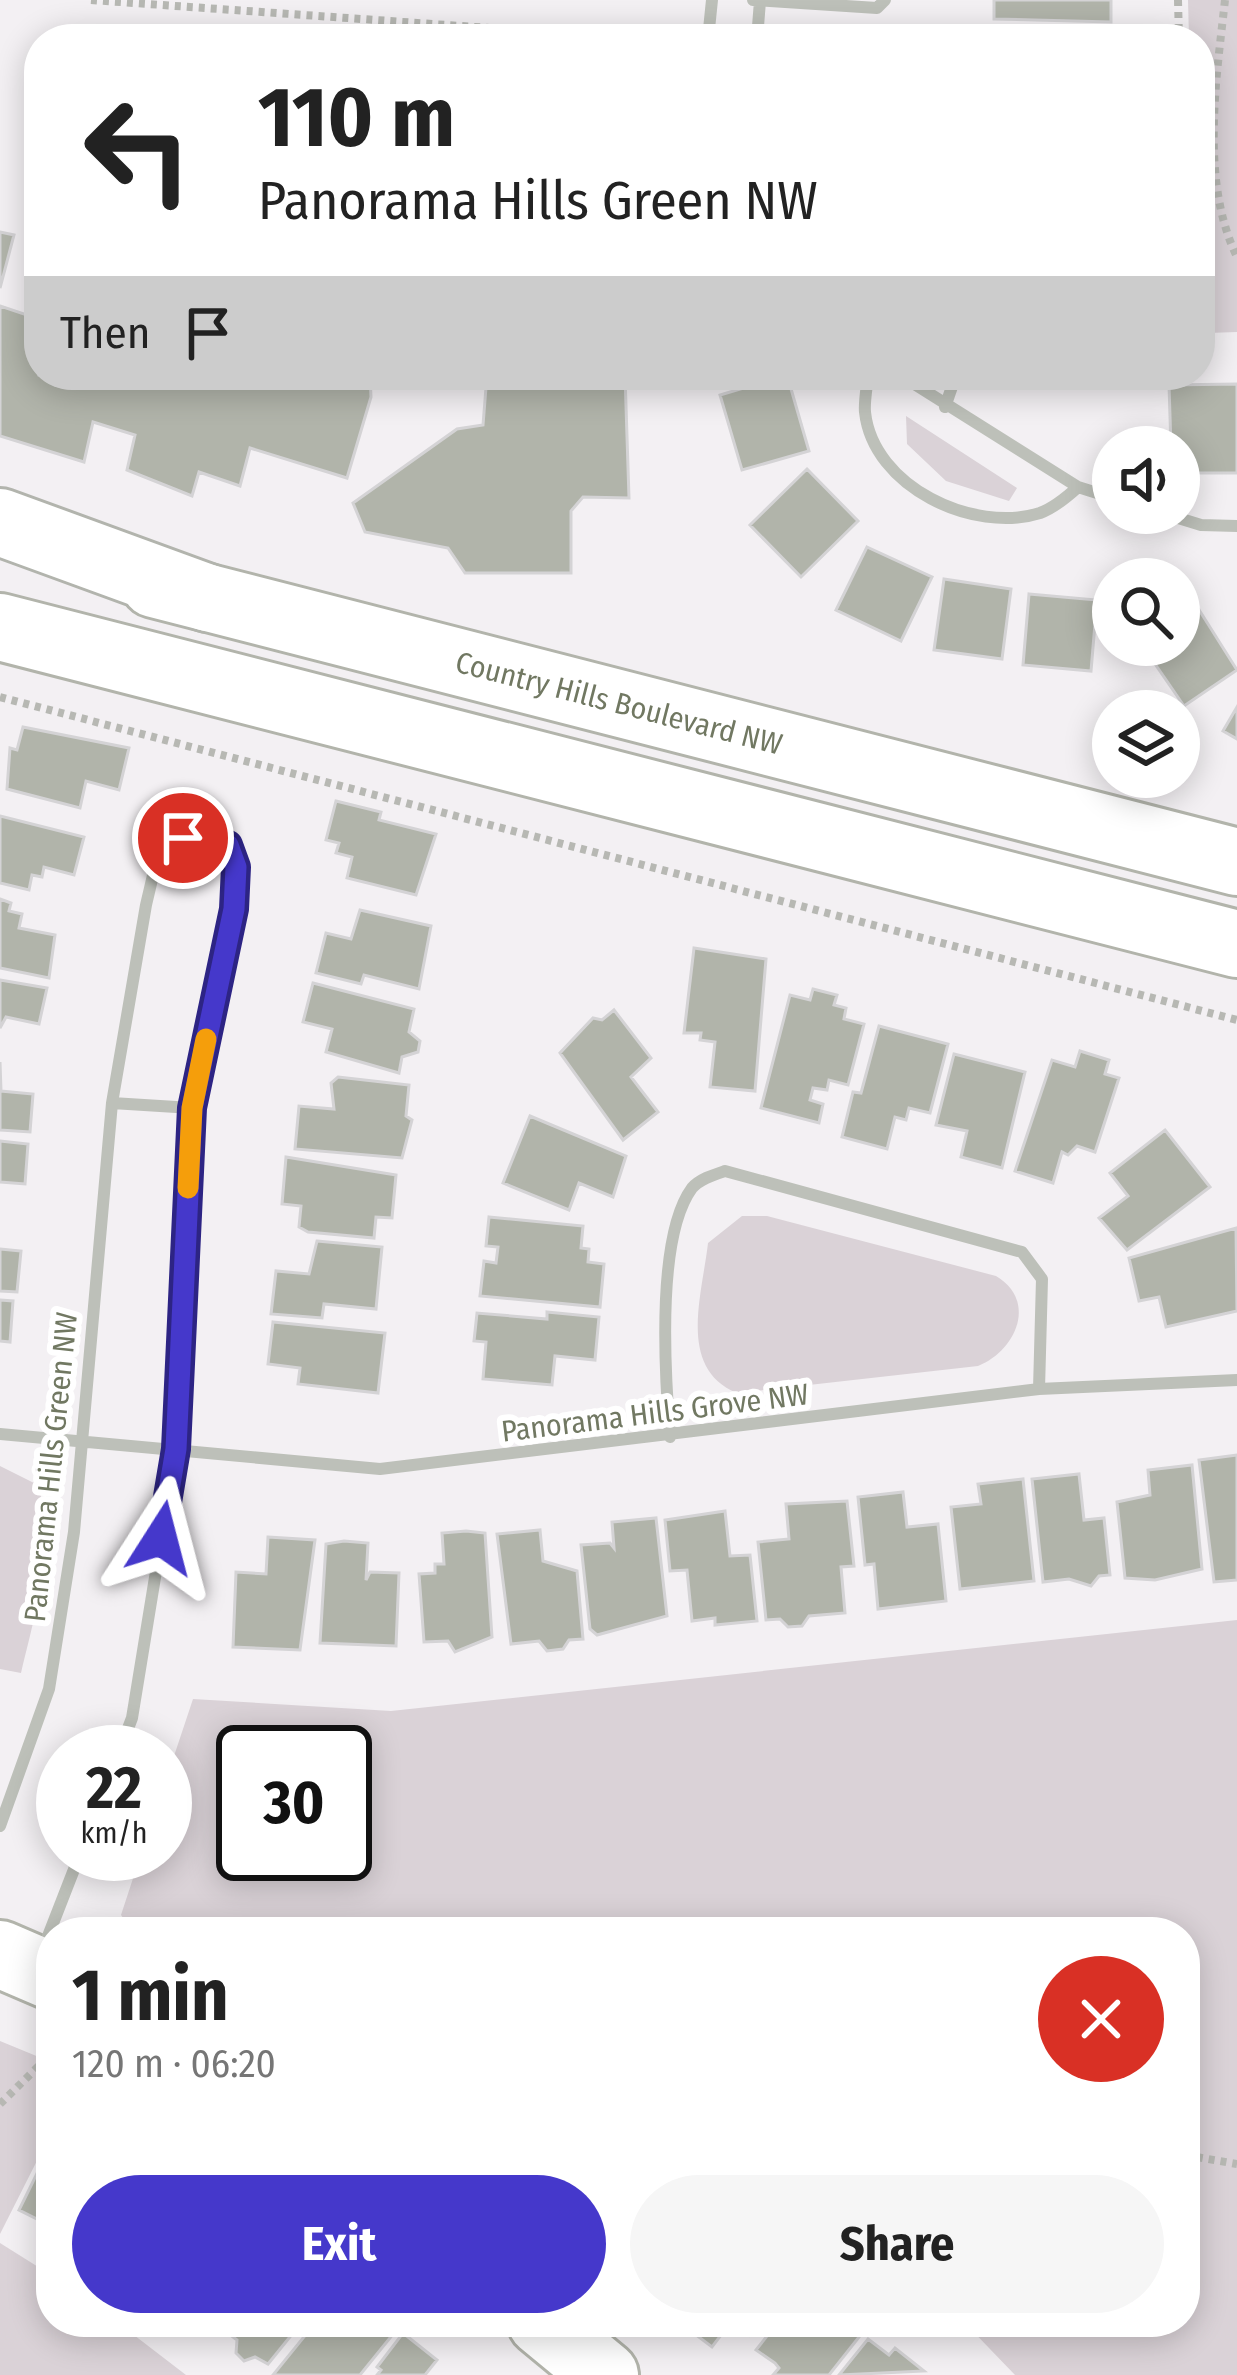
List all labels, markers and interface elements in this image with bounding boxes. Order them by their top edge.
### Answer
text: 110 m [258,67,455,168]
icon: left [60,72,216,228]
text: Panorama Hills Green NW [258,169,818,233]
icon: arrive [175,300,241,366]
text: Then [60,306,151,360]
map controls [1092,426,1200,798]
button: sound [1092,426,1200,534]
button: search [1092,558,1200,666]
street label: Country Hills Boulevard NW [452,644,786,763]
button: layers [1092,690,1200,798]
pin [132,787,234,889]
icon: arrive [150,805,216,871]
street label: Panorama Hills Green NW [17,1311,85,1623]
street label: Panorama Hills Grove NW [499,1376,811,1450]
position arrow [98,1475,224,1601]
speed limit sign: 30 [216,1725,372,1881]
text: 22 [86,1752,142,1824]
text: km/h [81,1815,147,1851]
text: 1 min [72,1953,229,2039]
button: close [1038,1956,1164,2082]
text: 120 m · 06:20 [72,2041,276,2087]
button: Exit [72,2175,606,2313]
button: Share [630,2175,1164,2313]

